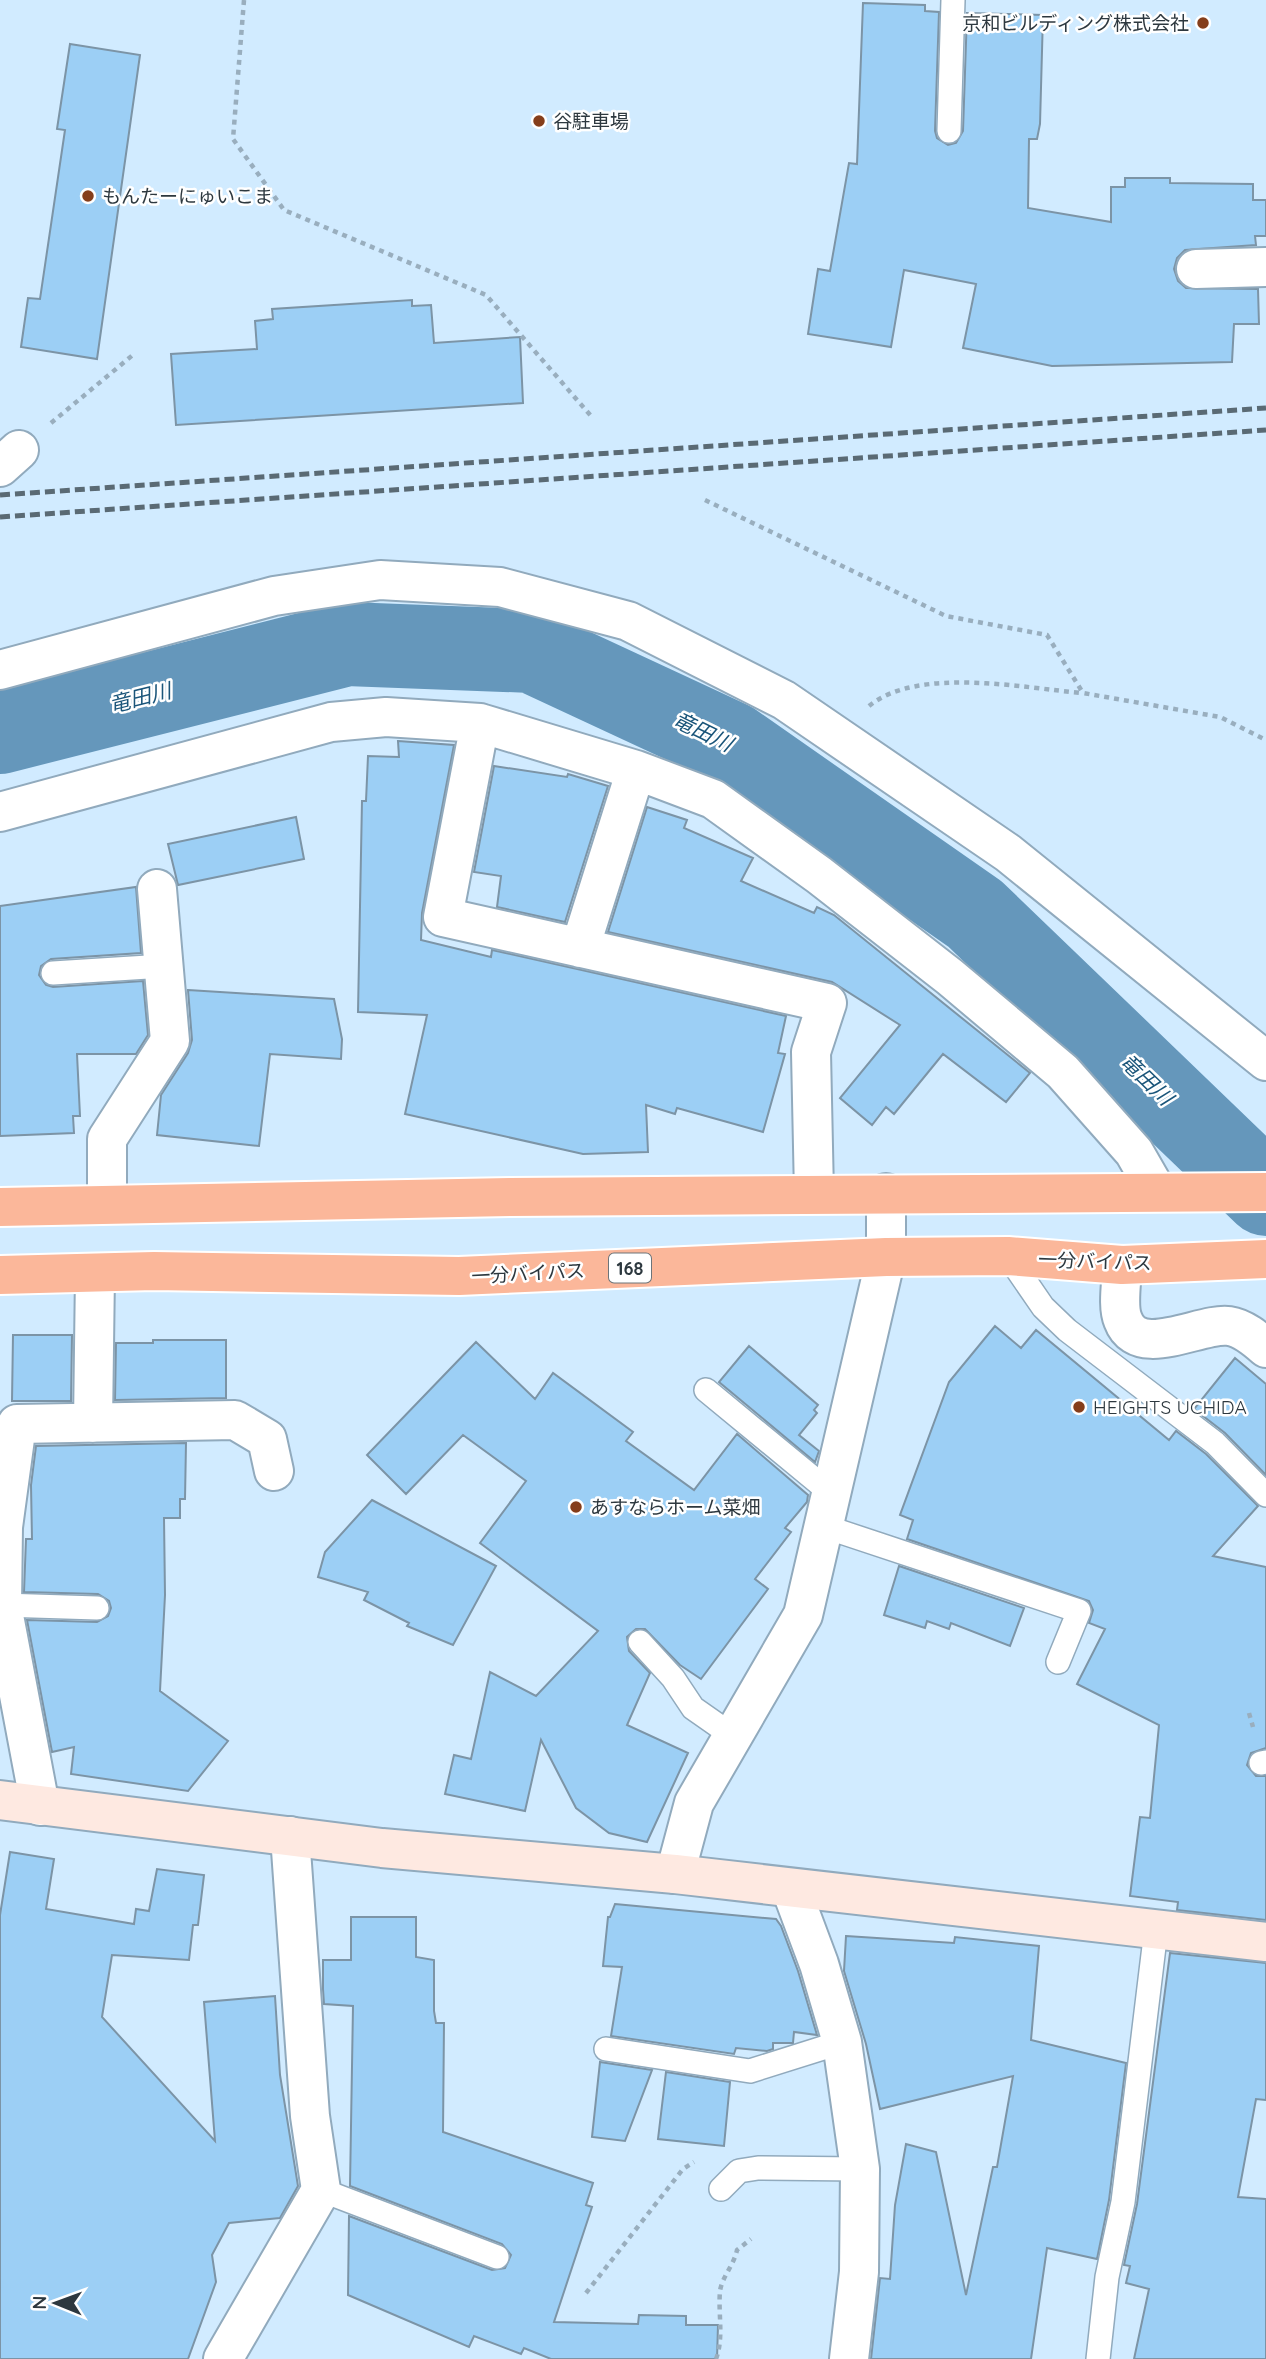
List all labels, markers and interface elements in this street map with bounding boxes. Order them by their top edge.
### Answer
place label: 京和ビルディング株式会社 [962,11,1189,35]
marker: 京和ビルディング株式会社 [1195,15,1211,31]
place label: 谷駐車場 [553,109,629,133]
marker: 谷駐車場 [531,113,547,129]
place label: もんたーにゅいこま [102,184,273,208]
marker: もんたーにゅいこま [80,188,96,204]
water label: 竜田川 [106,676,176,717]
water label: 竜田川 [669,706,739,757]
water label: 竜田川 [1115,1048,1180,1112]
street label: 一分バイパス [1038,1247,1152,1275]
road number: 168 [609,1254,651,1282]
street label: 一分バイパス [471,1258,585,1288]
place label: HEIGHTS UCHIDA [1093,1395,1247,1419]
marker: HEIGHTS UCHIDA [1071,1399,1087,1415]
place label: あすならホーム菜畑 [590,1495,760,1519]
marker: あすならホーム菜畑 [568,1499,584,1515]
north arrow [21,2268,91,2338]
text: N [27,2296,51,2310]

